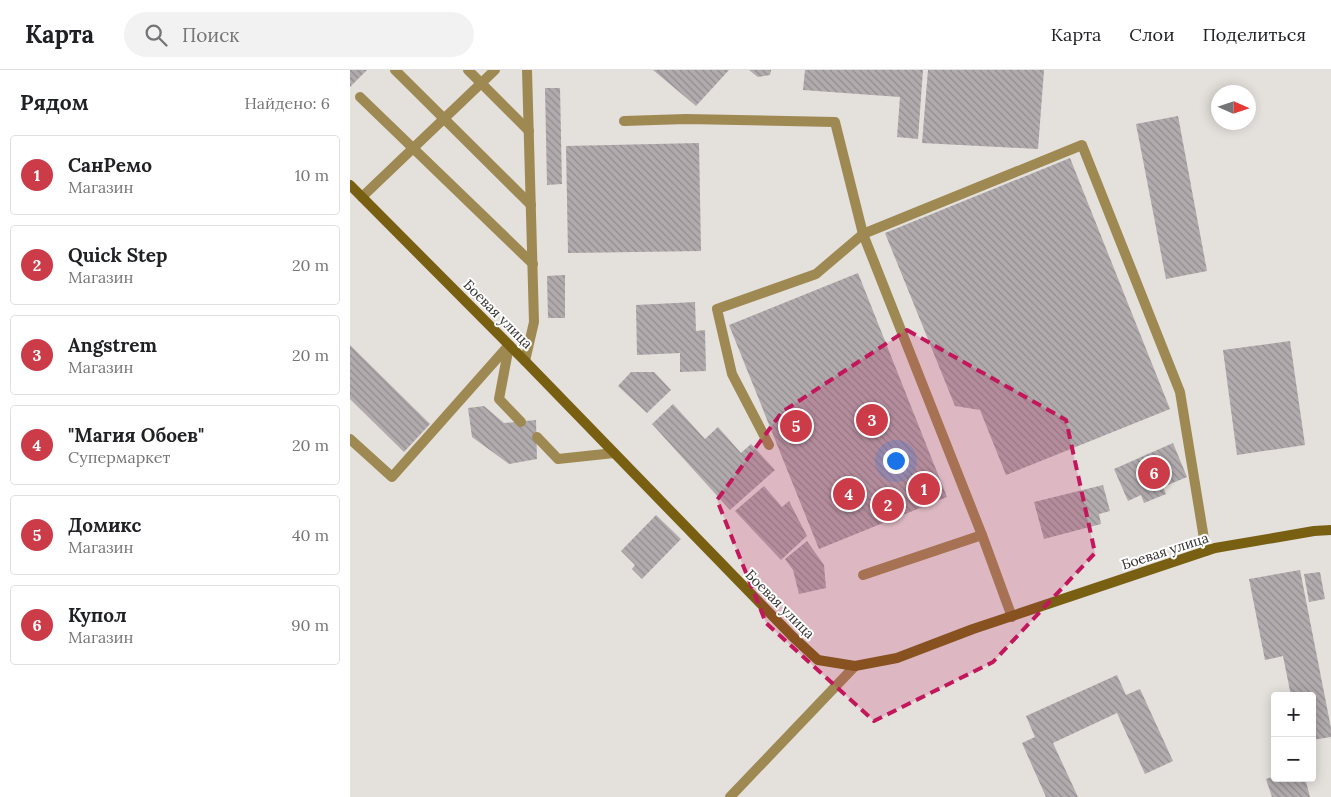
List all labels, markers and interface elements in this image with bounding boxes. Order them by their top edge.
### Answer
search box [124,12,474,57]
text: Карта [25,19,94,50]
icon: search [142,21,170,49]
text: Поиск [182,23,240,47]
text: Карта [1051,23,1101,46]
text: Слои [1129,23,1174,46]
text: Поделиться [1202,23,1306,46]
north arrow [1211,85,1256,130]
text: Рядом [20,89,89,116]
text: Найдено: 6 [244,93,330,113]
text: СанРемо [68,153,152,177]
text: 1 [34,165,40,185]
text: 10 m [295,165,329,185]
text: Магазин [68,177,134,197]
text: Quick Step [68,243,167,267]
text: 2 [33,255,41,275]
text: 20 m [292,255,329,275]
text: Магазин [68,267,134,287]
street label: Боевая улица [460,276,536,352]
text: Angstrem [68,333,157,357]
text: 3 [33,345,41,365]
text: 20 m [292,345,329,365]
text: Магазин [68,357,134,377]
pin: 3 [856,401,888,439]
pin: 5 [780,407,812,445]
text: "Магия Обоев" [68,423,204,447]
text: 4 [33,435,41,455]
text: 20 m [292,435,329,455]
text: Супермаркет [68,447,170,467]
your location [883,448,909,474]
pin: 6 [1138,454,1170,492]
pin: 1 [908,470,940,508]
pin: 4 [833,475,865,513]
pin: 2 [872,486,904,524]
text: Домикс [68,513,141,537]
text: 5 [33,525,41,545]
text: 40 m [292,525,329,545]
street label: Боевая улица [1119,528,1211,574]
text: Магазин [68,537,134,557]
street label: Боевая улица [742,566,818,642]
text: Купол [68,603,127,627]
text: 6 [32,615,42,635]
text: 90 m [291,615,329,635]
text: Магазин [68,627,134,647]
map controls [1271,692,1316,782]
button: + [1271,692,1316,737]
button: − [1271,737,1316,782]

